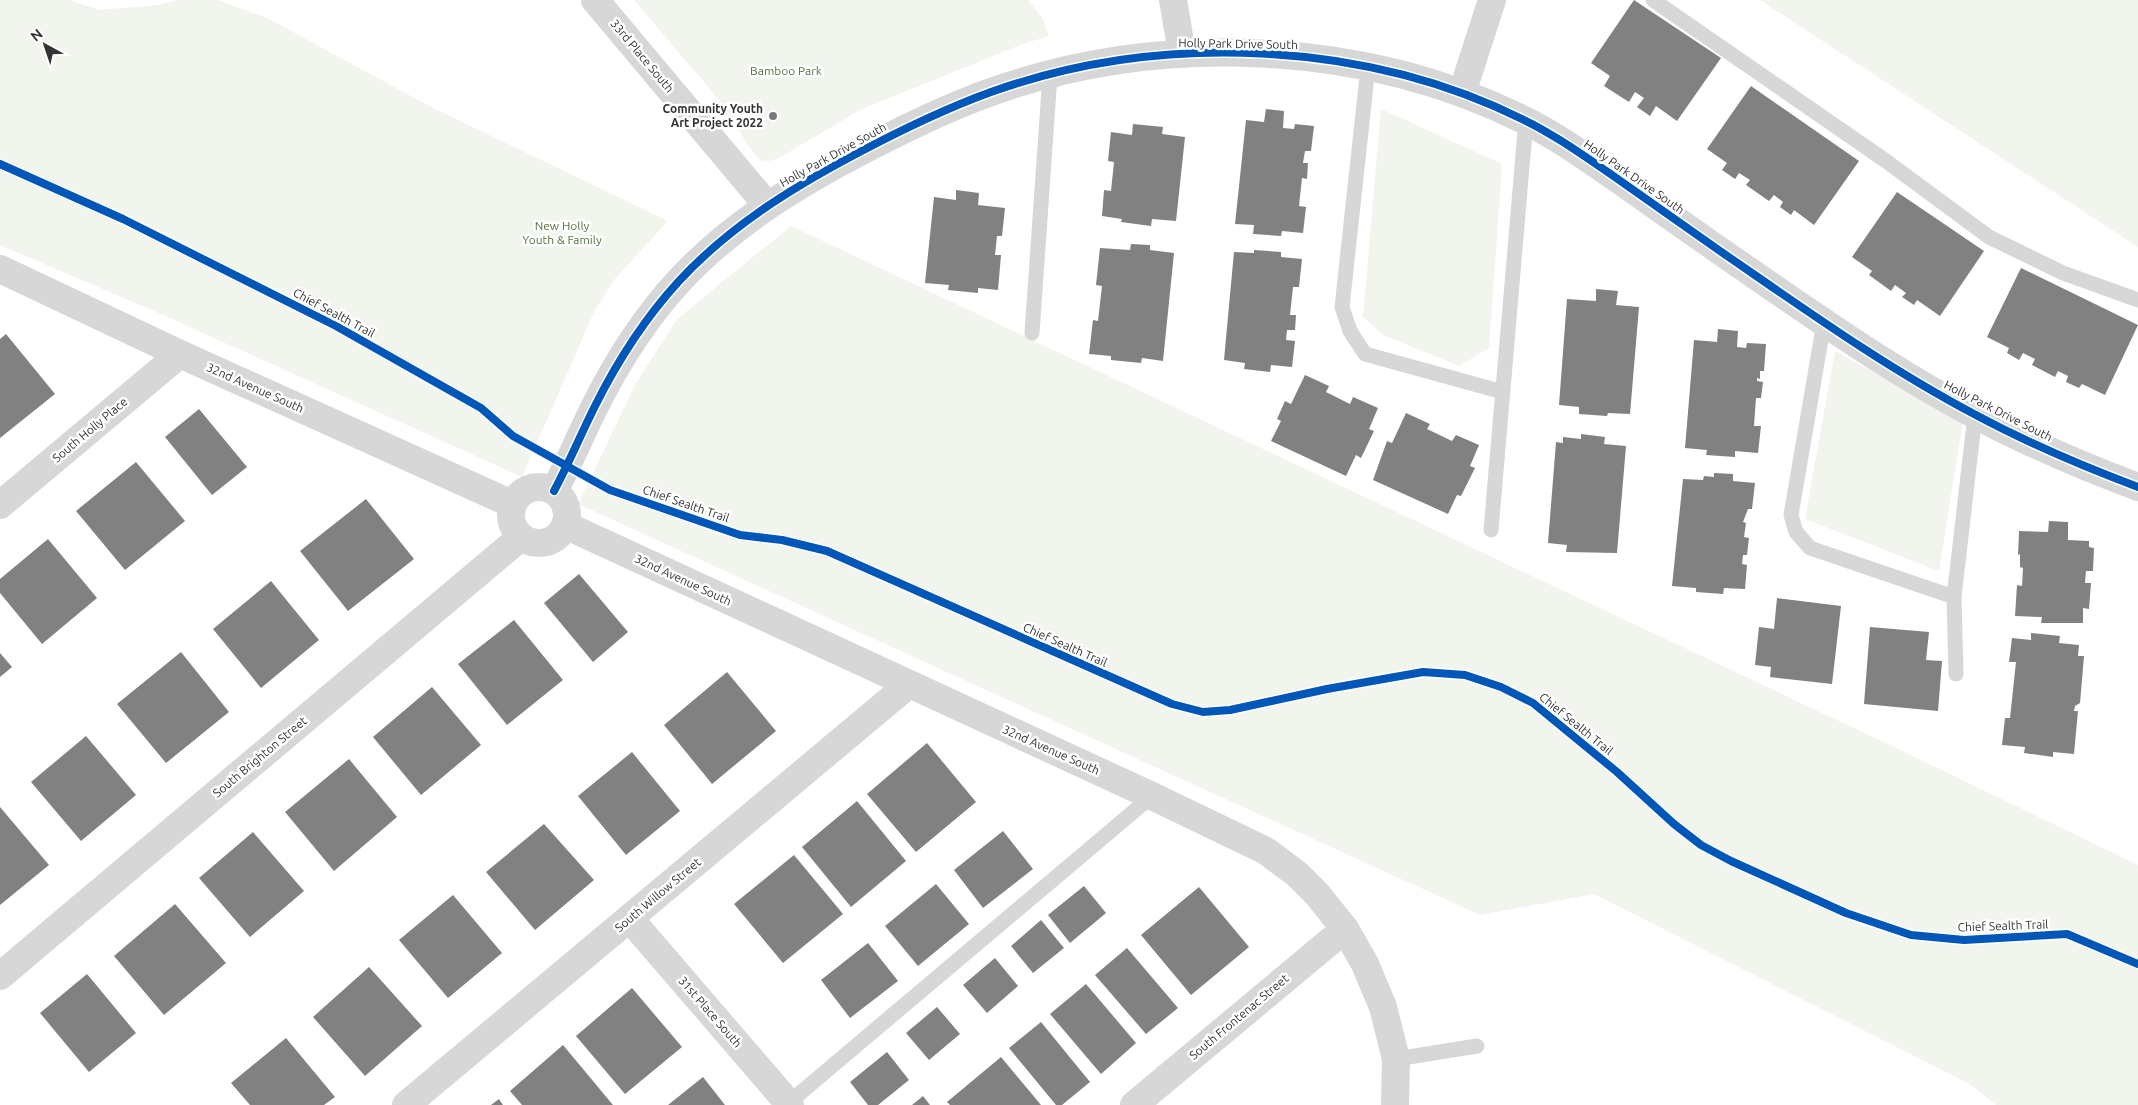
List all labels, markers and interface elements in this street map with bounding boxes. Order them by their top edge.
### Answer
street label: 33rd Place South [608,17,677,95]
north arrow [20,20,70,70]
text: N [27,26,46,45]
street label: Holly Park Drive South [1178,36,1298,51]
park label: Bamboo Park [750,64,822,77]
place label: Community Youth Art Project 2022 [662,102,763,129]
marker: Community Youth Art Project 2022 [767,110,779,122]
street label: Holly Park Drive South [777,120,888,189]
street label: Holly Park Drive South [1582,137,1687,216]
park label: New Holly Youth & Family [522,219,602,246]
street label: Chief Sealth Trail [291,286,377,340]
street label: 32nd Avenue South [205,360,306,415]
street label: Holly Park Drive South [1942,378,2054,444]
street label: South Holly Place [50,395,130,465]
street label: Chief Sealth Trail [641,483,731,524]
street label: 32nd Avenue South [633,551,734,608]
street label: Chief Sealth Trail [1021,620,1109,669]
street label: Chief Sealth Trail [1537,690,1616,757]
street label: South Brighton Street [210,713,309,800]
street label: 32nd Avenue South [1001,722,1102,777]
street label: South Willow Street [612,855,703,934]
street label: Chief Sealth Trail [1957,917,2049,934]
street label: South Frontenac Street [1187,971,1291,1062]
street label: 31st Place South [676,974,745,1050]

